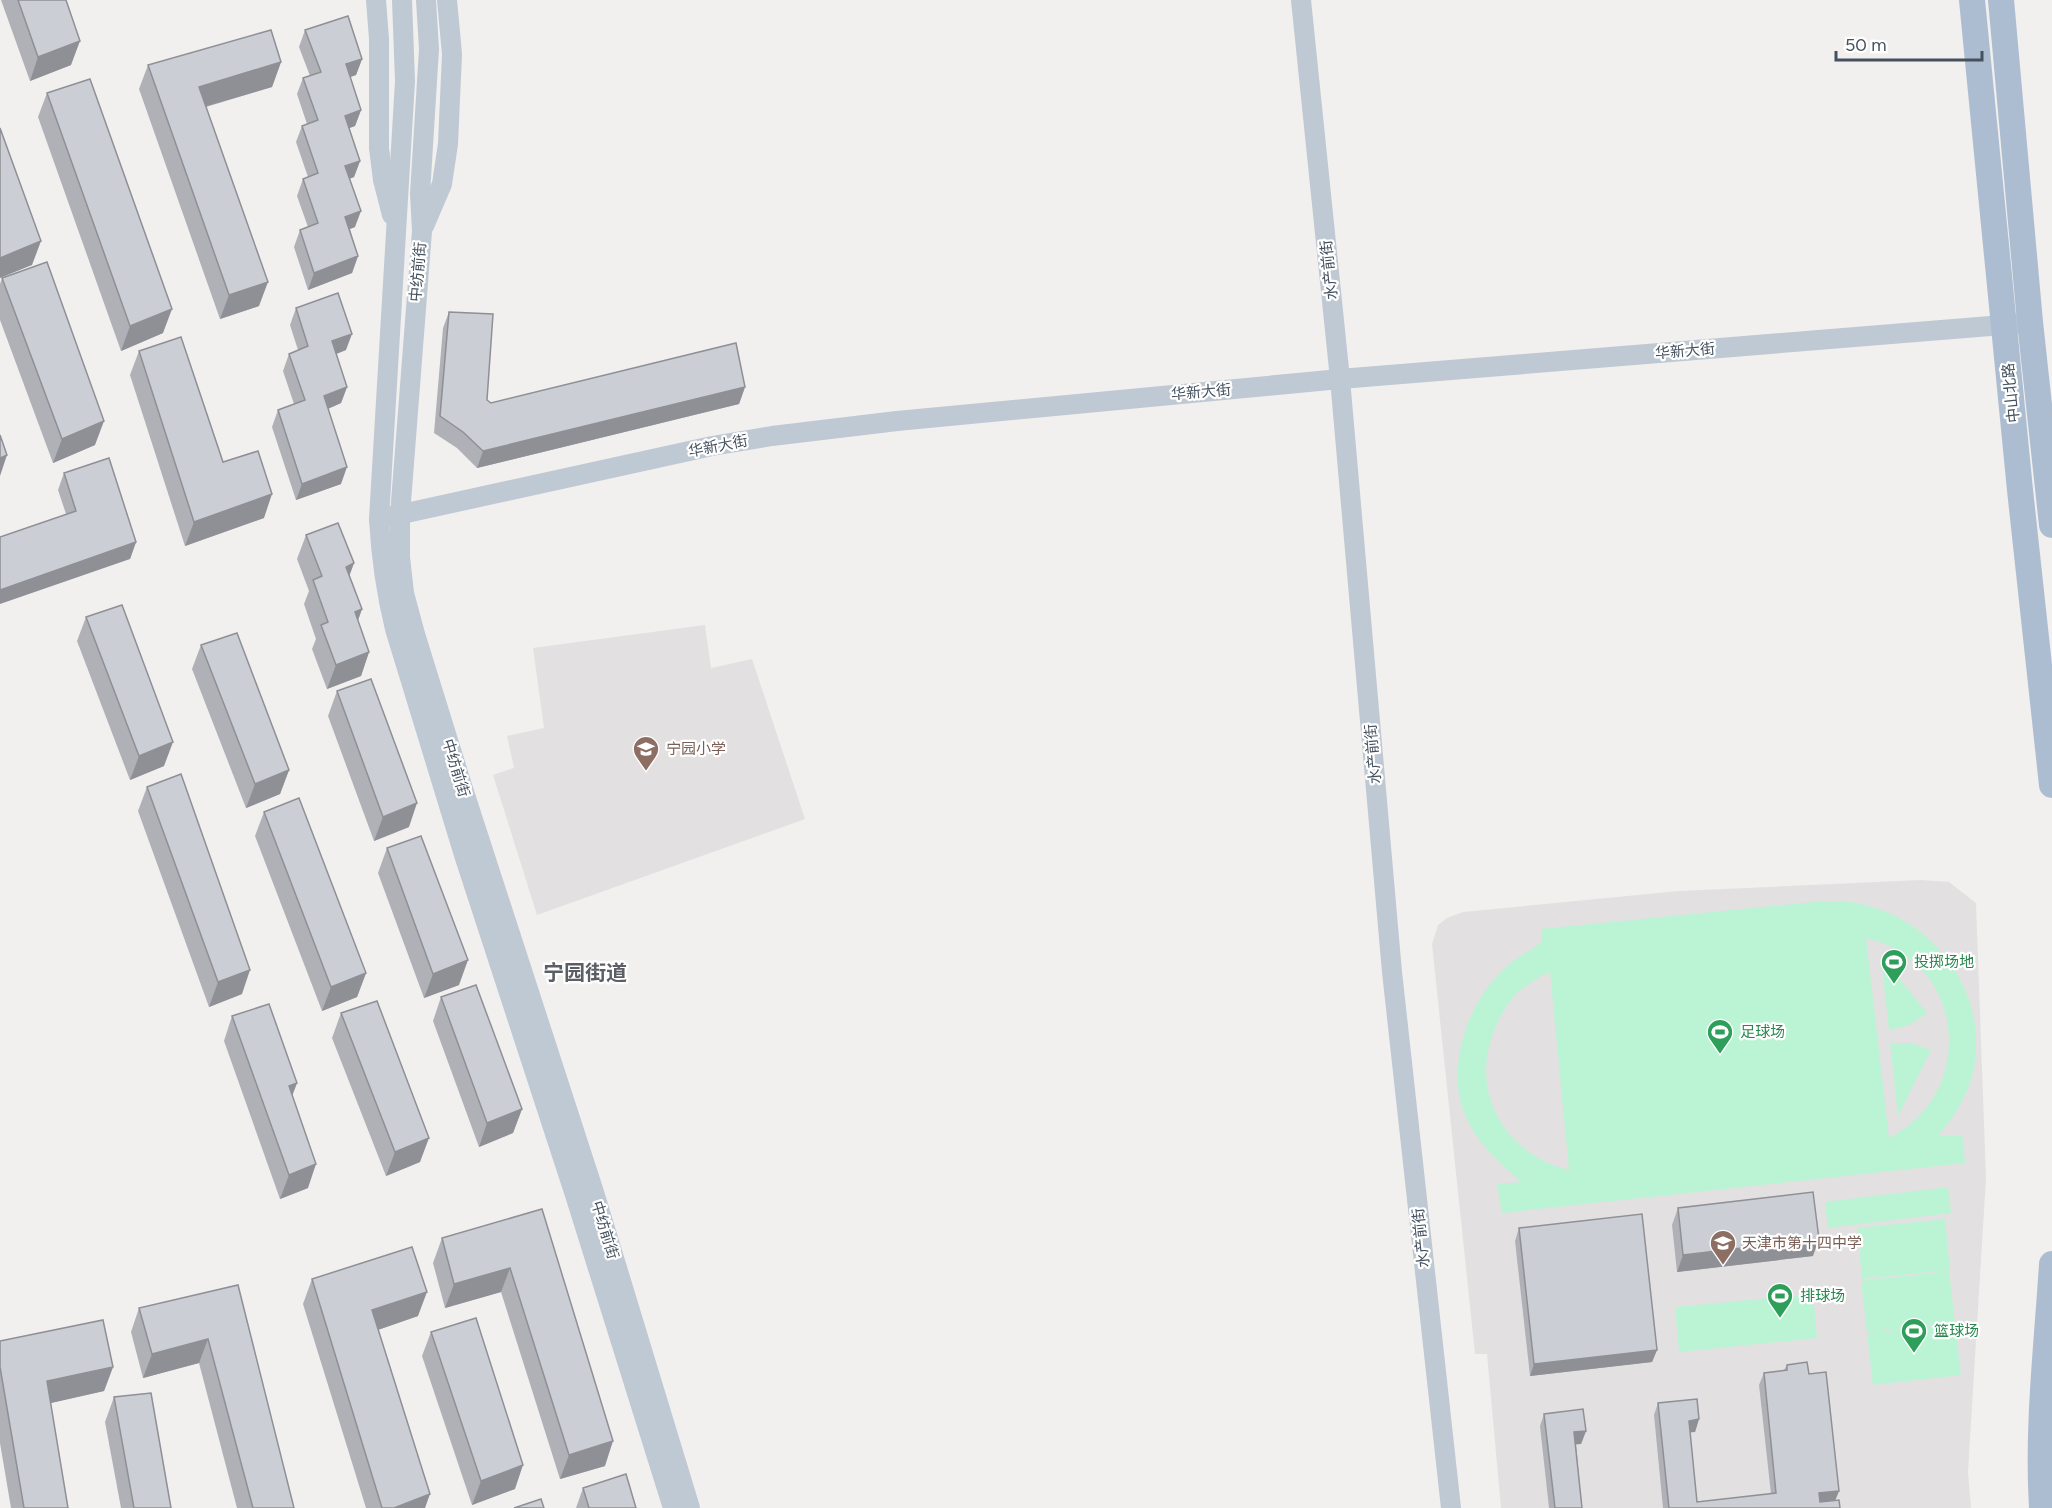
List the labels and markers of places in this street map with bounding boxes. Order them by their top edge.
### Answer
school or university icon: 宁园小学 [631,734,661,772]
place label: 宁园小学 [666,740,726,758]
sports icon: 投掷场地 [1879,947,1909,985]
place label: 投掷场地 [1914,953,1974,971]
sports icon: 足球场 [1705,1017,1735,1055]
place label: 足球场 [1740,1023,1785,1041]
school or university icon: 天津市第十四中学 [1708,1228,1738,1266]
place label: 天津市第十四中学 [1742,1234,1862,1252]
sports icon: 排球场 [1765,1281,1795,1319]
place label: 排球场 [1800,1287,1845,1305]
sports icon: 篮球场 [1899,1316,1929,1354]
place label: 篮球场 [1934,1322,1979,1340]

